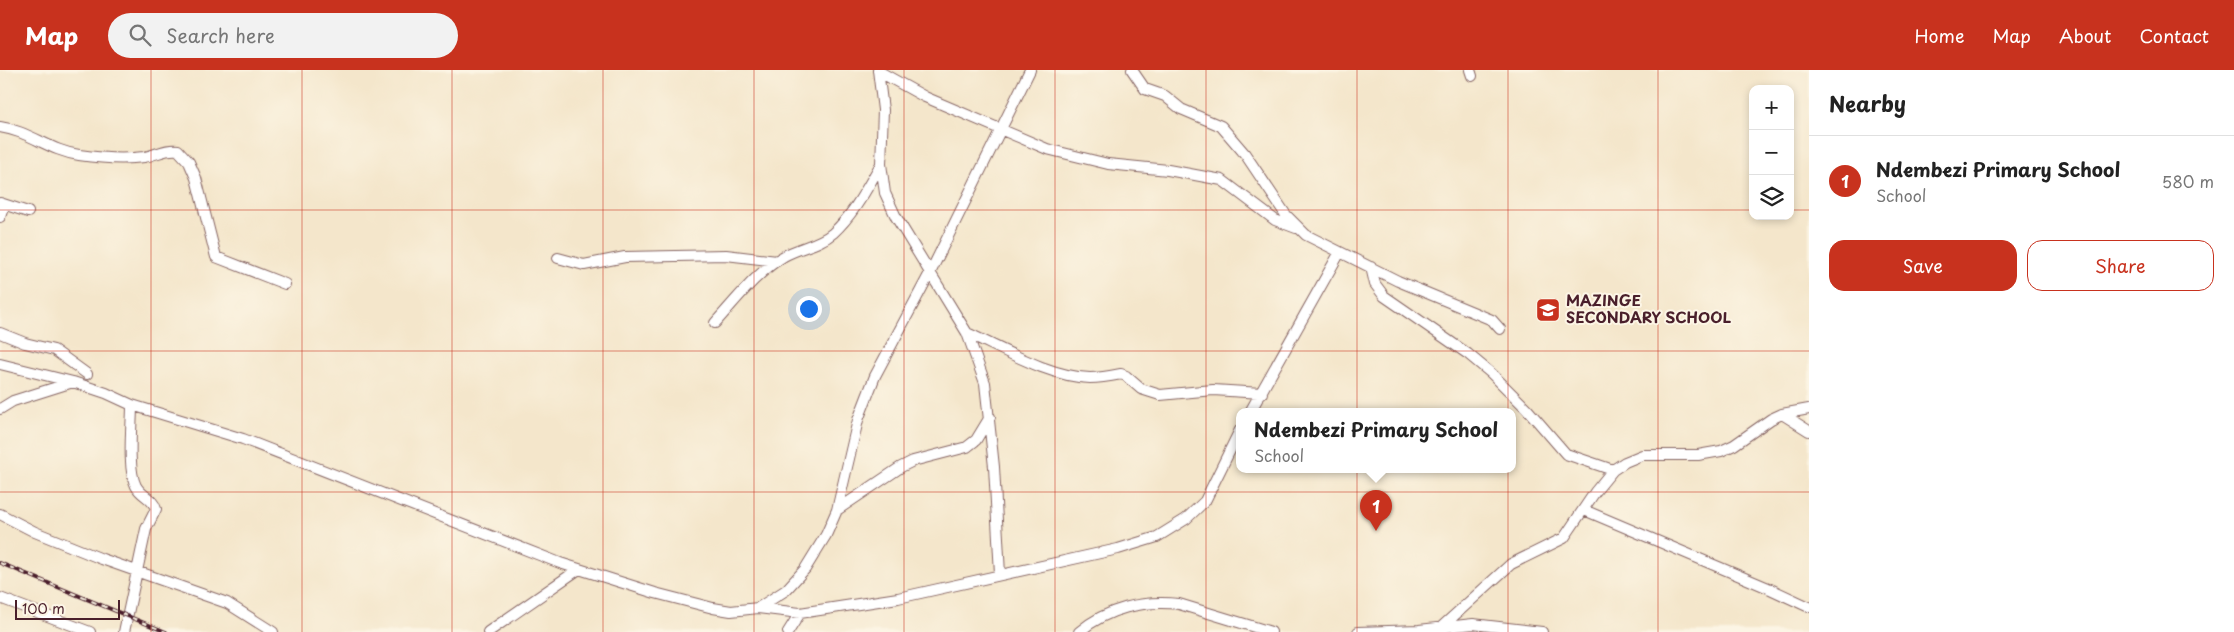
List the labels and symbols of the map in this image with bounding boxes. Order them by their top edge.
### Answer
place label: MAZINGE SECONDARY SCHOOL [1566,288,1731,328]
your location [796,296,822,322]
school or university icon: MAZINGE SECONDARY SCHOOL [1535,297,1561,323]
pin: 1 [1360,490,1392,531]
scale bar [15,597,120,620]

